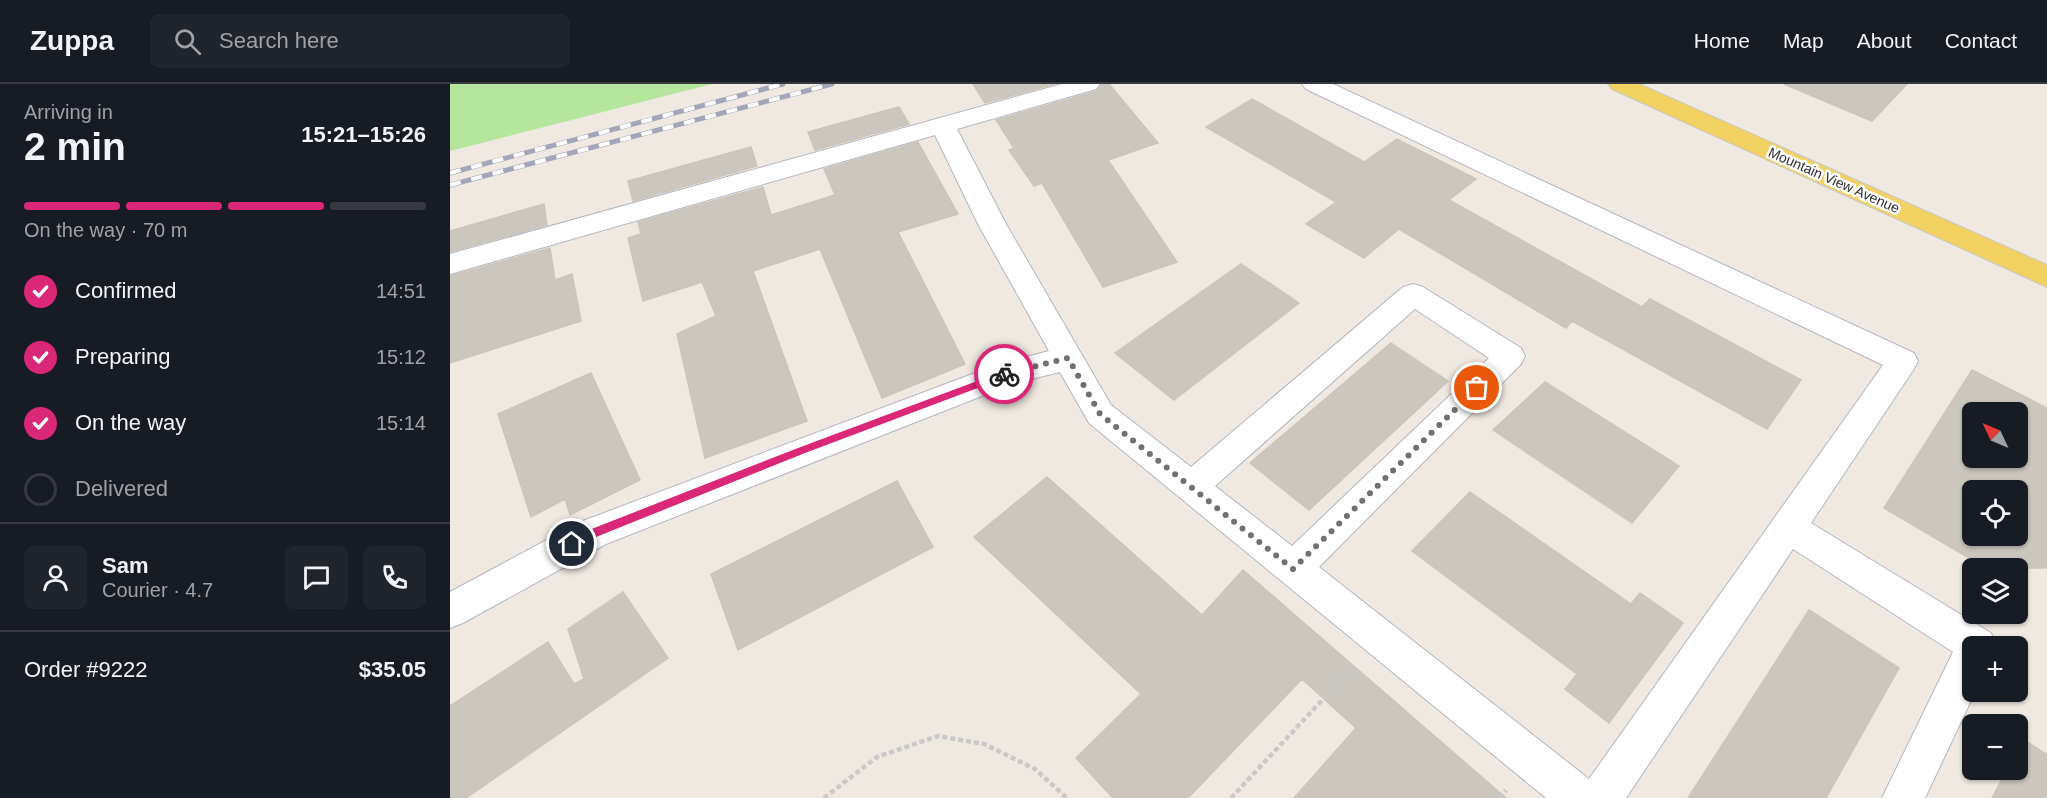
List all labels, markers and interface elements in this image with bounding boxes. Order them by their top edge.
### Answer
search box [150,14,570,68]
text: Zuppa [30,25,114,56]
icon: search [171,25,204,58]
text: Search here [219,28,339,53]
text: Home [1694,29,1750,52]
text: Map [1783,29,1824,52]
text: About [1857,29,1912,52]
text: Contact [1945,29,2017,52]
text: Arriving in [24,101,113,123]
text: 15:21–15:26 [301,122,426,147]
text: 2 min [24,125,126,168]
street label: Mountain View Avenue [1766,144,1902,216]
text: On the way · 70 m [24,219,187,241]
icon: check [24,275,57,308]
text: Confirmed [75,278,176,303]
text: 14:51 [376,280,426,302]
icon: check [24,341,57,374]
text: Preparing [75,344,170,369]
courier [974,344,1034,404]
text: 15:12 [376,346,426,368]
icon: bike [988,358,1021,391]
pin [1451,362,1502,413]
icon: bag [1460,371,1493,404]
north arrow [1962,402,2028,468]
map controls [1962,402,2028,780]
icon: check [24,407,57,440]
text: On the way [75,410,186,435]
text: 15:14 [376,412,426,434]
text: Delivered [75,476,168,501]
button: locate [1962,480,2028,546]
pin [546,518,597,569]
icon: home [555,527,588,560]
button: person [24,546,87,609]
button: chat [285,546,348,609]
button: phone [363,546,426,609]
text: Sam [102,553,148,578]
button: layers [1962,558,2028,624]
text: Courier · 4.7 [102,579,213,601]
button: + [1962,636,2028,702]
text: Order #9222 [24,657,148,682]
text: $35.05 [359,657,426,682]
button: − [1962,714,2028,780]

